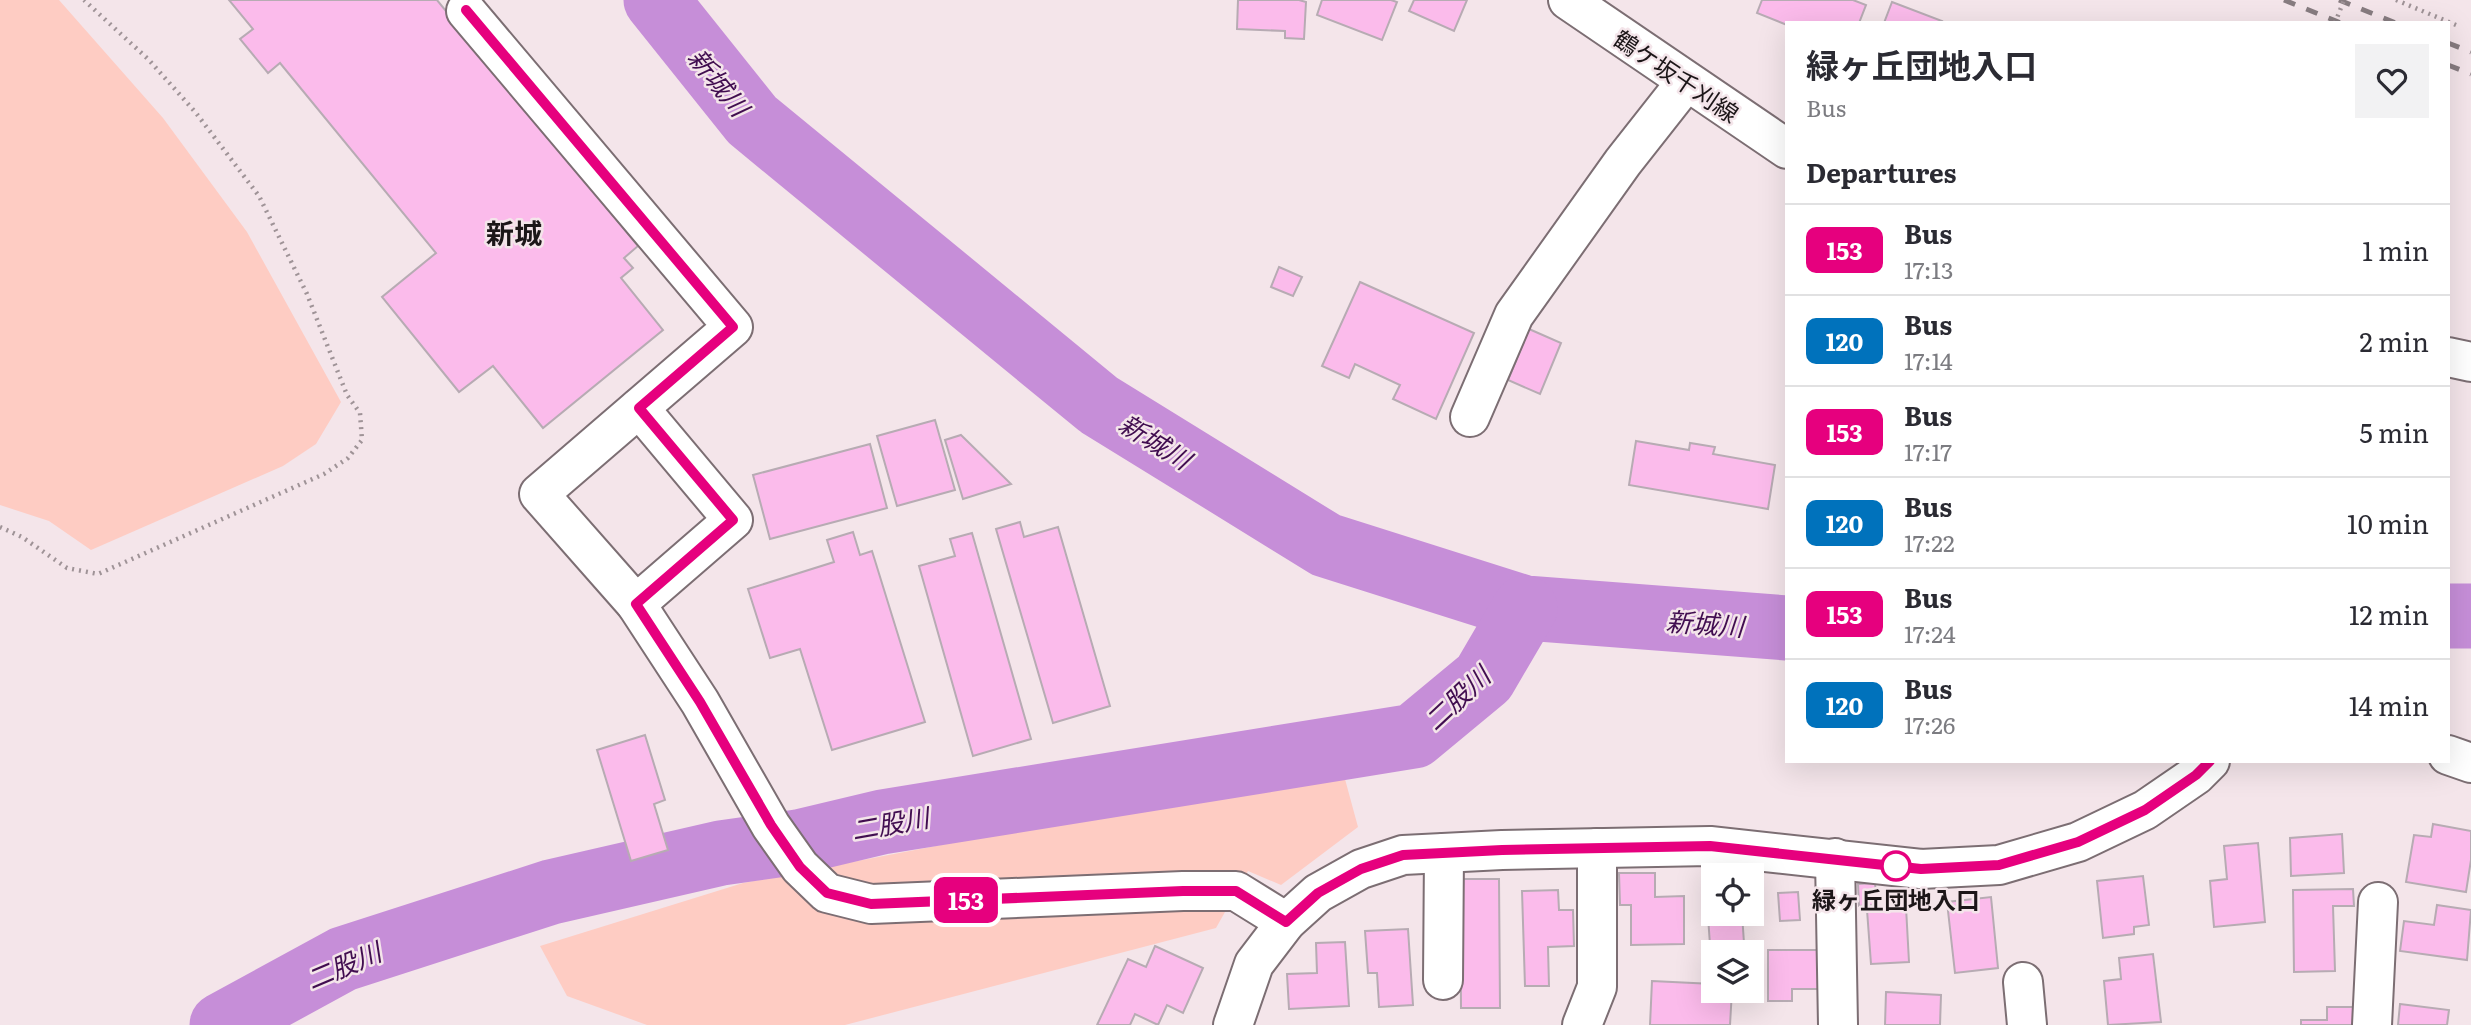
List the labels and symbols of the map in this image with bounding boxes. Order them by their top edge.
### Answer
street label: 鶴ケ坂千刈線 [1608,20,1746,130]
water label: 新城川 [680,38,762,126]
district label: 新城 [486,211,542,253]
water label: 新城川 [1113,403,1202,479]
water label: 新城川 [1665,600,1748,644]
water label: 二股川 [1414,654,1500,738]
water label: 二股川 [848,796,935,848]
marker: 緑ヶ丘団地入口 [1881,851,1911,881]
line badge: 153 [926,877,1006,923]
place label: 緑ヶ丘団地入口 [1812,881,1980,916]
water label: 二股川 [299,930,389,997]

